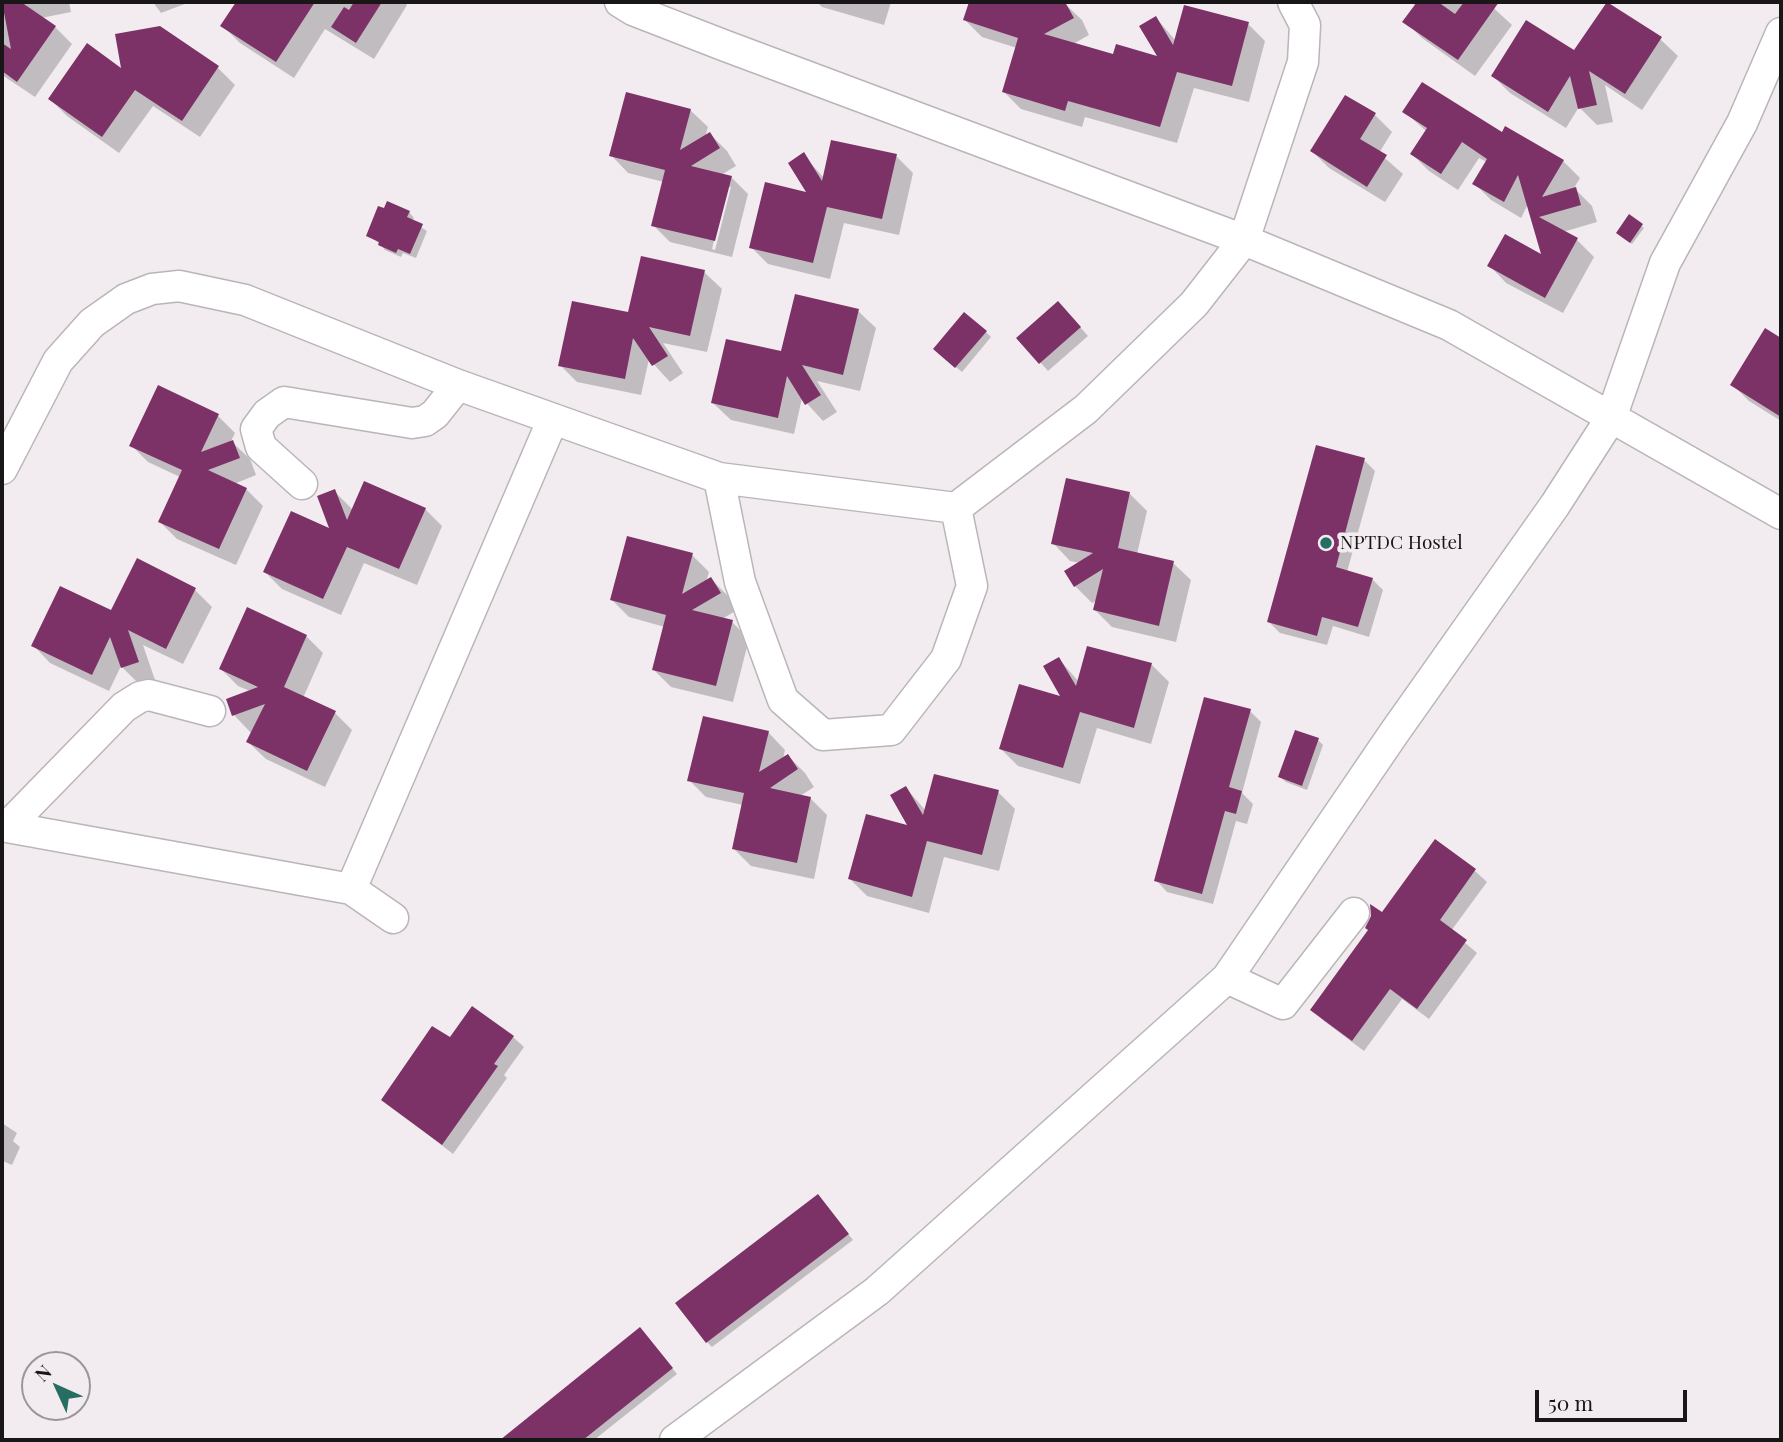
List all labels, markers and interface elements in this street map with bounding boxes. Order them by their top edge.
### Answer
place label: NPTDC Hostel [1340,532,1463,554]
marker: NPTDC Hostel [1318,535,1334,551]
north arrow [21,1351,91,1421]
text: N [29,1359,57,1387]
scale bar [1538,1376,1690,1420]
text: 50 m [1548,1388,1593,1416]

